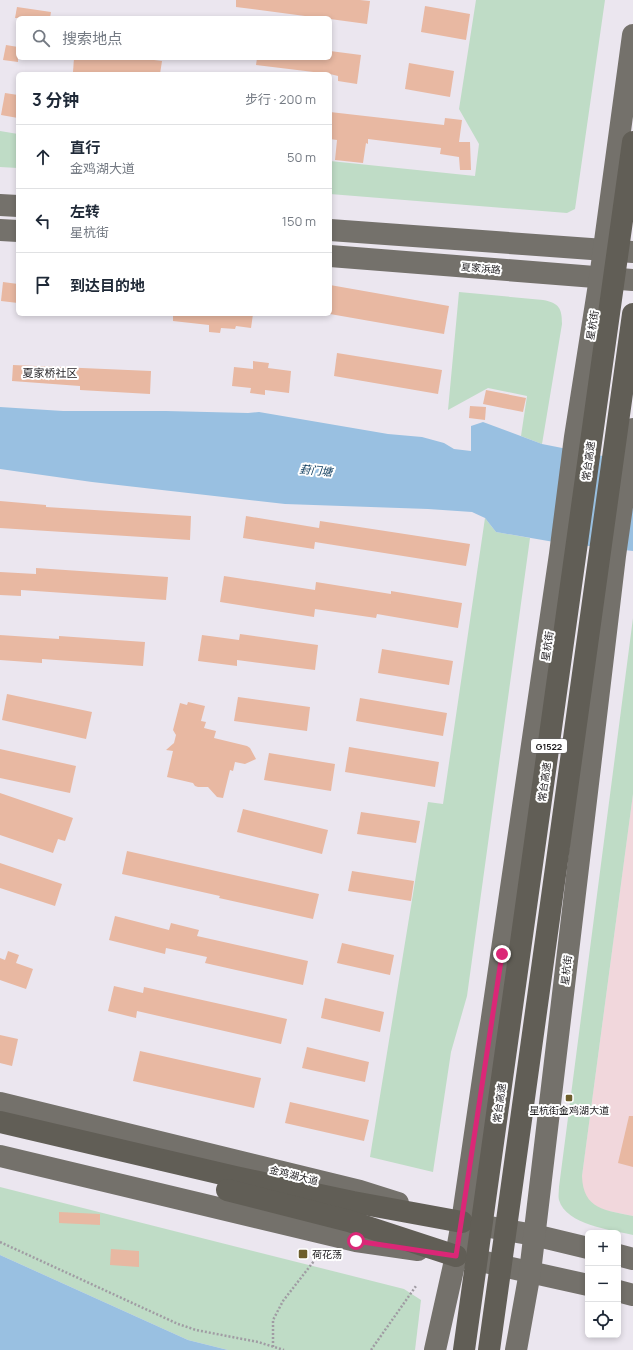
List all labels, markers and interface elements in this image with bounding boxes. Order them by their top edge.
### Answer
search box [16,16,332,60]
icon: search [30,27,52,49]
text: 搜索地点 [62,28,122,49]
text: 3 分钟 [32,88,79,111]
text: 步行 · 200 m [245,90,316,108]
text: 直行 [70,137,100,158]
icon: ahead [32,146,54,168]
text: 50 m [287,148,316,166]
text: 金鸡湖大道 [70,159,135,177]
text: 左转 [70,201,100,222]
icon: left [32,210,54,232]
text: 150 m [282,212,316,230]
text: 星杭街 [70,223,109,241]
street label: 夏家浜路 [460,259,502,277]
icon: arrive [32,274,54,296]
text: 到达目的地 [70,275,145,296]
street label: 星杭街 [583,309,601,341]
district label: 夏家桥社区 [23,365,78,380]
street label: 常台高速 [578,440,598,482]
water label: 葑门塘 [299,461,335,479]
street label: 星杭街 [538,630,556,662]
road number: G1522 [531,739,567,753]
street label: 常台高速 [534,761,554,803]
route end [493,945,511,963]
street label: 星杭街 [557,954,575,986]
street label: 常台高速 [489,1082,509,1124]
marker: 星杭街金鸡湖大道 [564,1093,574,1103]
place label: 星杭街金鸡湖大道 [529,1103,609,1117]
street label: 金鸡湖大道 [268,1162,320,1188]
map controls [585,1230,621,1338]
button: + [585,1230,621,1266]
route start [347,1232,365,1250]
place label: 荷花荡 [312,1247,342,1261]
marker: 荷花荡 [297,1248,309,1260]
button: − [585,1266,621,1302]
button: locate [585,1302,621,1338]

